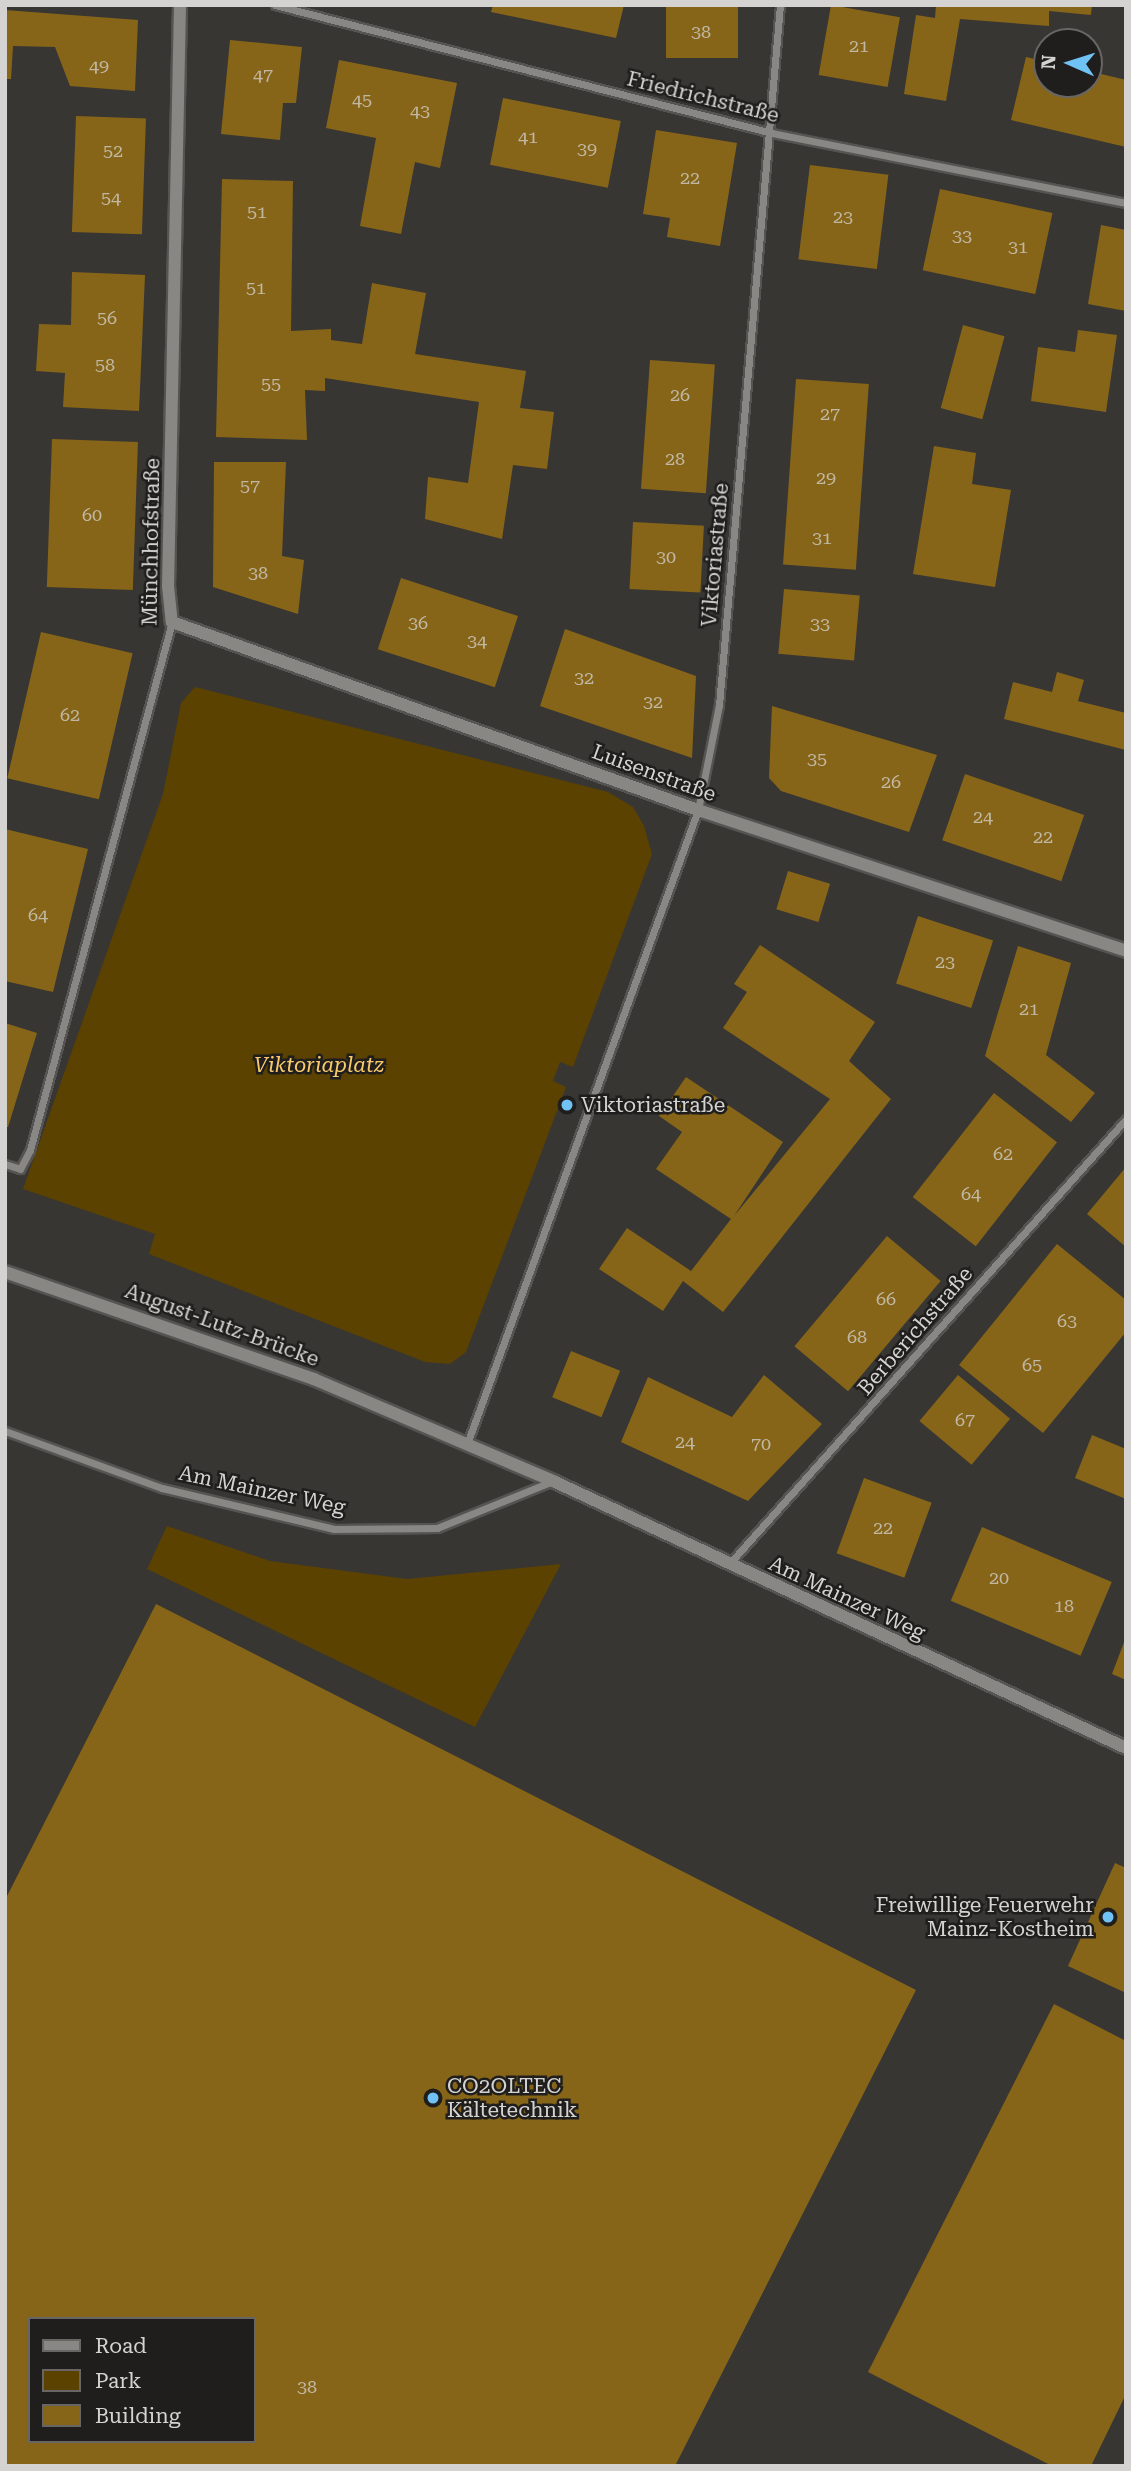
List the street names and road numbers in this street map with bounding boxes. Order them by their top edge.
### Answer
street label: Friedrichstraße [624,66,782,128]
street label: Münchhofstraße [137,458,165,626]
street label: Viktoriastraße [696,482,734,628]
street label: Luisenstraße [589,739,719,807]
street label: Berberichstraße [852,1262,978,1400]
street label: August-Lutz-Brücke [122,1278,322,1372]
street label: Am Mainzer Weg [176,1460,348,1520]
street label: Am Mainzer Weg [765,1551,929,1645]

